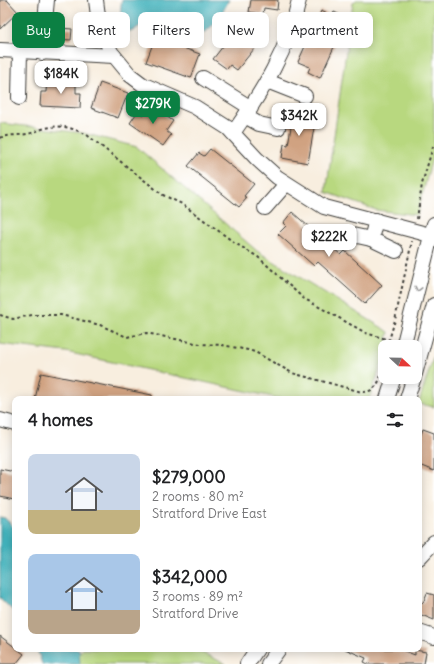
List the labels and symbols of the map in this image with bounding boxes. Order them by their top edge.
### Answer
pin: $184K [33,61,89,95]
pin: $279K [125,91,181,125]
pin: $342K [271,103,327,137]
pin: $222K [301,224,357,258]
one-way arrow [415,286,423,293]
north arrow [378,340,422,384]

